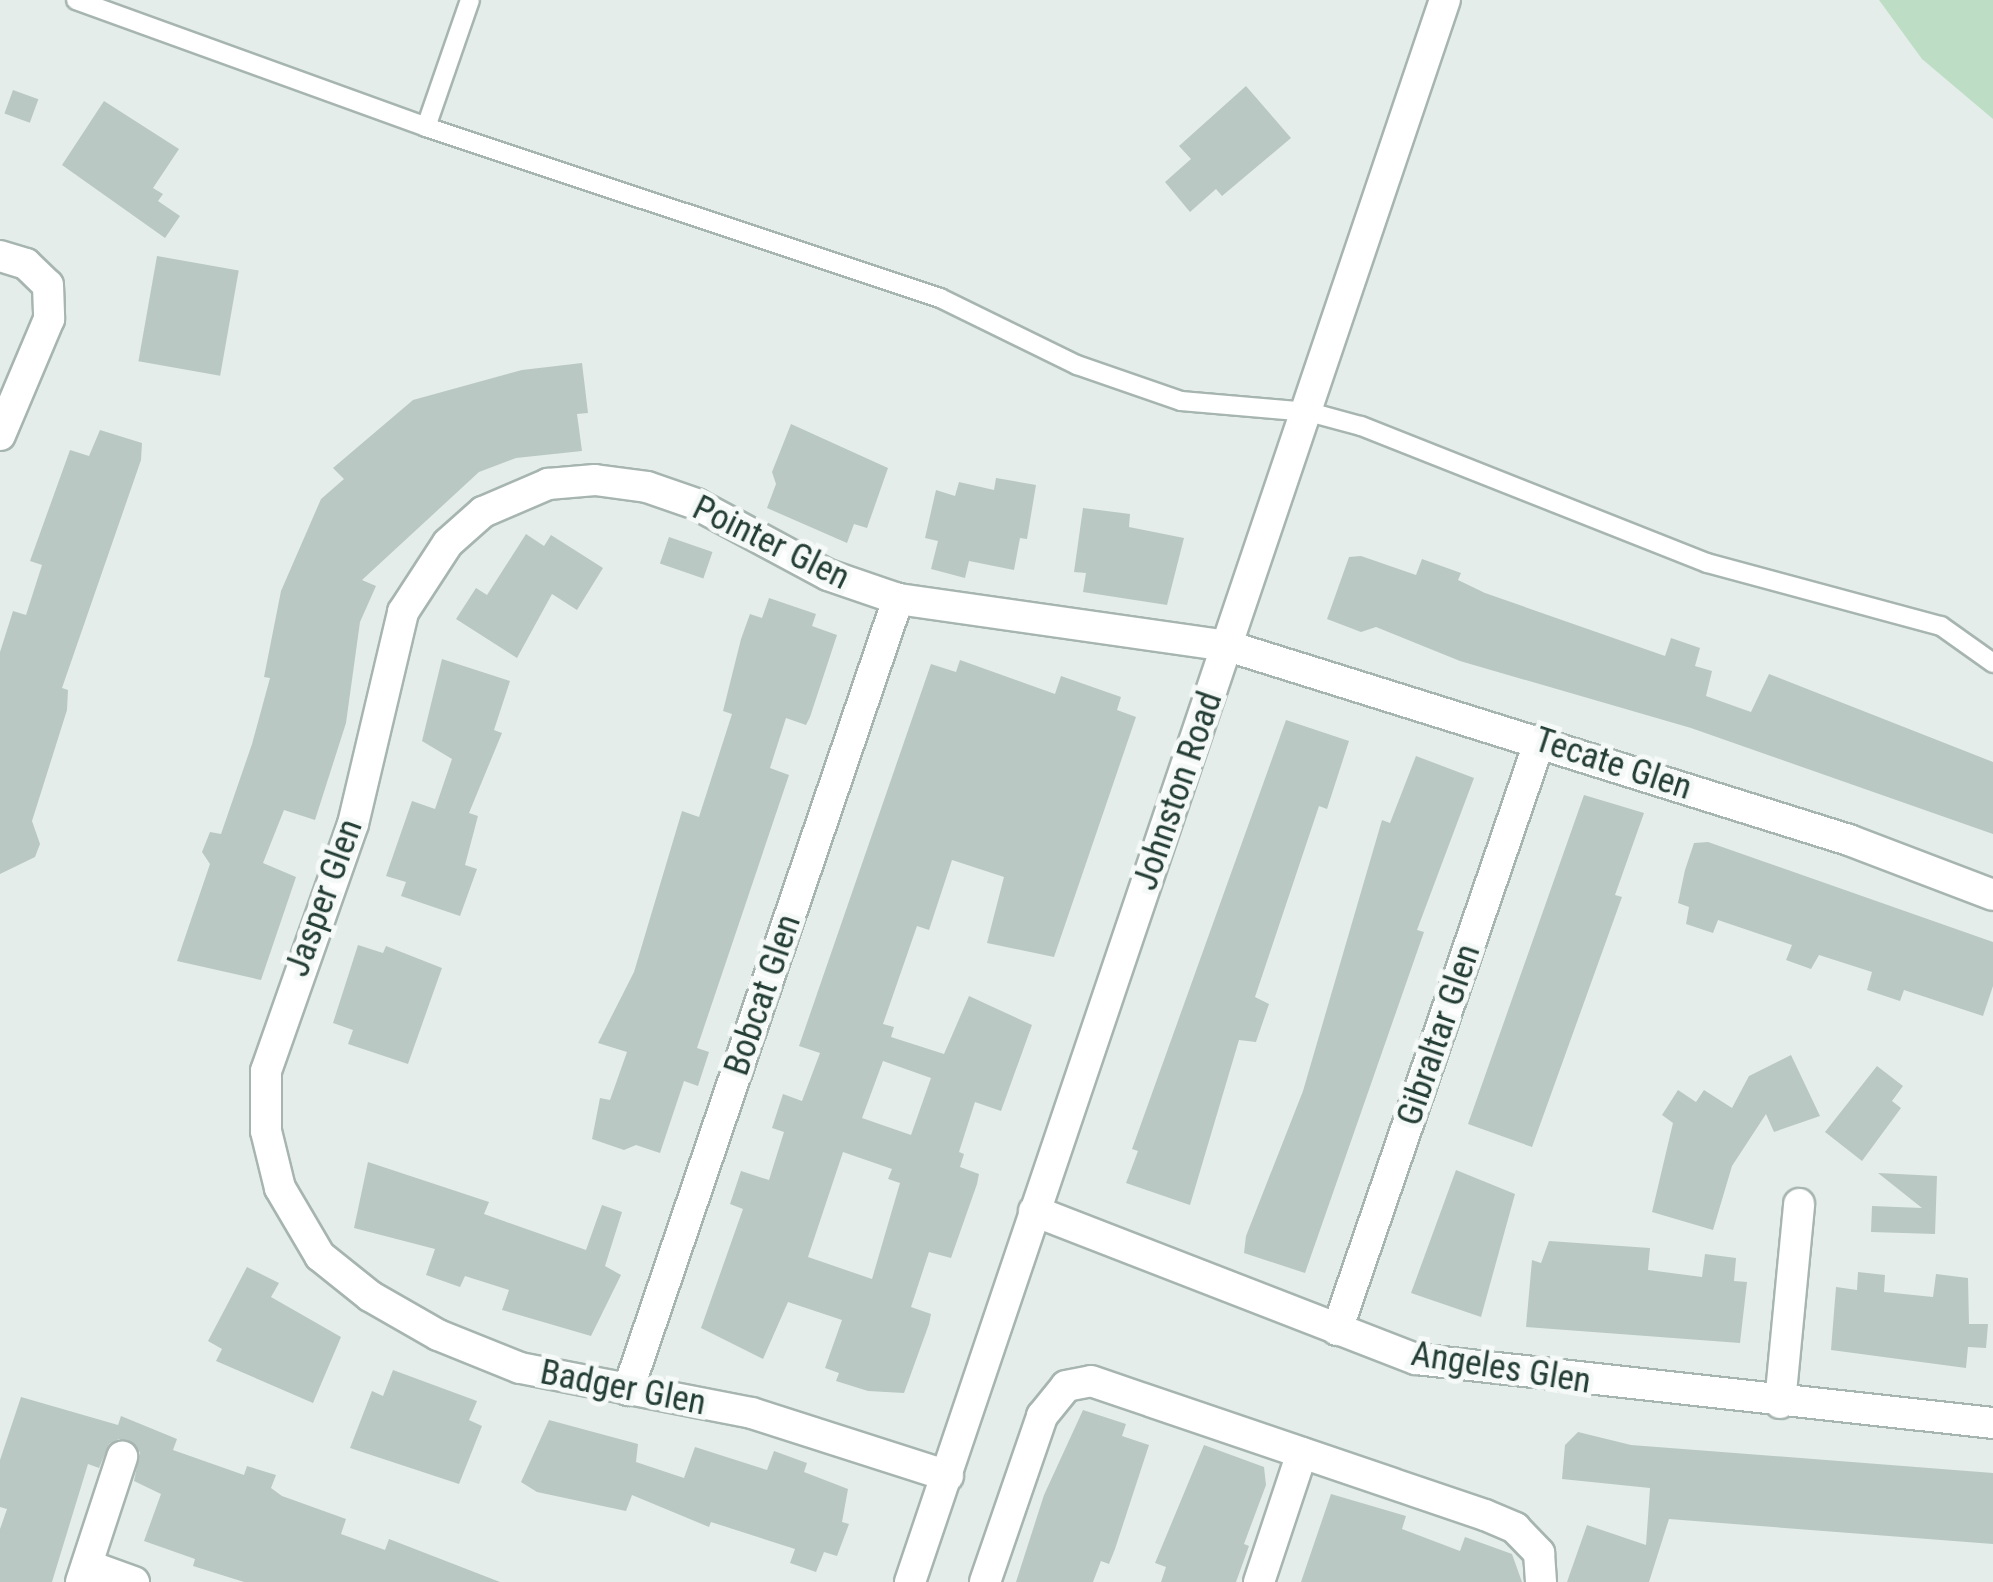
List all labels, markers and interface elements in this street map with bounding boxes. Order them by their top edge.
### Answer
street label: Pointer Glen [686,487,856,599]
street label: Johnston Road [1124,686,1232,896]
street label: Tecate Glen [1529,719,1697,809]
street label: Jasper Glen [276,814,372,982]
street label: Bobcat Glen [716,909,810,1081]
street label: Gibraltar Glen [1388,939,1490,1131]
street label: Angeles Glen [1408,1333,1594,1403]
street label: Badger Glen [537,1351,709,1425]

